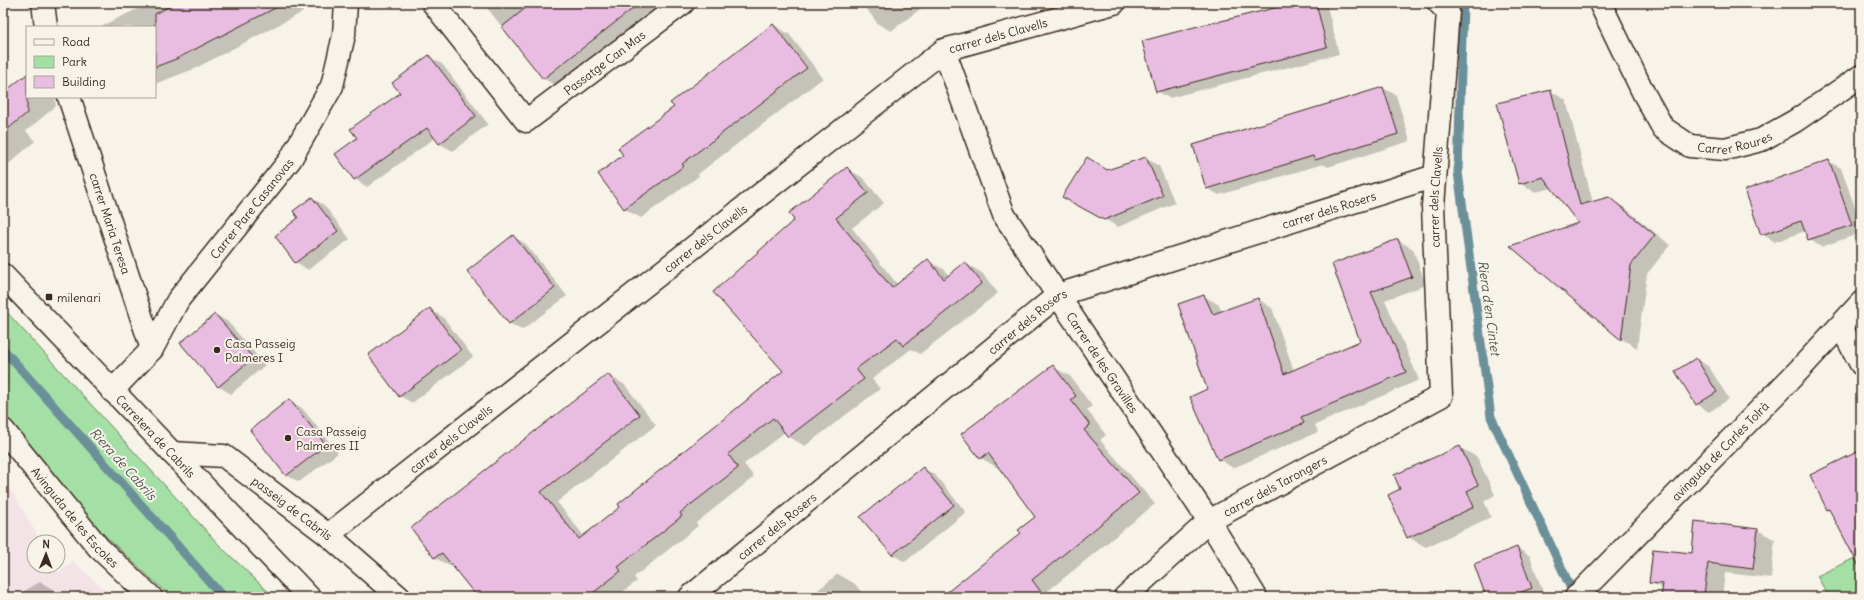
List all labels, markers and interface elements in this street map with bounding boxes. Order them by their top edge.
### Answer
street label: carrer dels Clavells [947,14,1049,56]
legend [26,26,156,98]
street label: Passatge Can Mas [560,27,648,98]
text: Road [62,34,90,49]
text: Park [62,54,87,69]
text: Building [62,74,106,89]
street label: Carrer Roures [1697,128,1775,157]
street label: carrer dels Clavells [1425,146,1445,248]
street label: Carrer Pare Casanovas [207,155,296,262]
street label: carrer Maria Teresa [87,171,134,276]
street label: carrer dels Rosers [1280,188,1378,231]
street label: carrer dels Clavells [661,201,750,275]
water label: Riera d'en Cintet [1474,259,1504,358]
street label: carrer dels Rosers [985,285,1069,357]
place label: milenari [57,290,101,305]
marker: milenari [44,292,54,302]
street label: Carrer de les Gravilles [1064,309,1142,416]
place label: Casa Passeig Palmeres I [225,336,295,365]
marker: Casa Passeig Palmeres I [212,345,222,355]
street label: Carretera de Cabrils [113,391,199,481]
street label: avinguda de Carles Tolrà [1668,398,1772,503]
street label: carrer dels Clavells [406,401,495,476]
water label: Riera de Cabrils [86,424,161,505]
place label: Casa Passeig Palmeres II [296,424,366,453]
marker: Casa Passeig Palmeres II [283,433,293,443]
street label: carrer dels Tarongers [1220,452,1329,520]
street label: Avinguda de les Escoles [28,464,122,570]
street label: passeig de Cabrils [249,473,336,543]
street label: carrer dels Rosers [734,489,819,563]
north arrow [26,534,66,574]
text: N [42,537,50,551]

